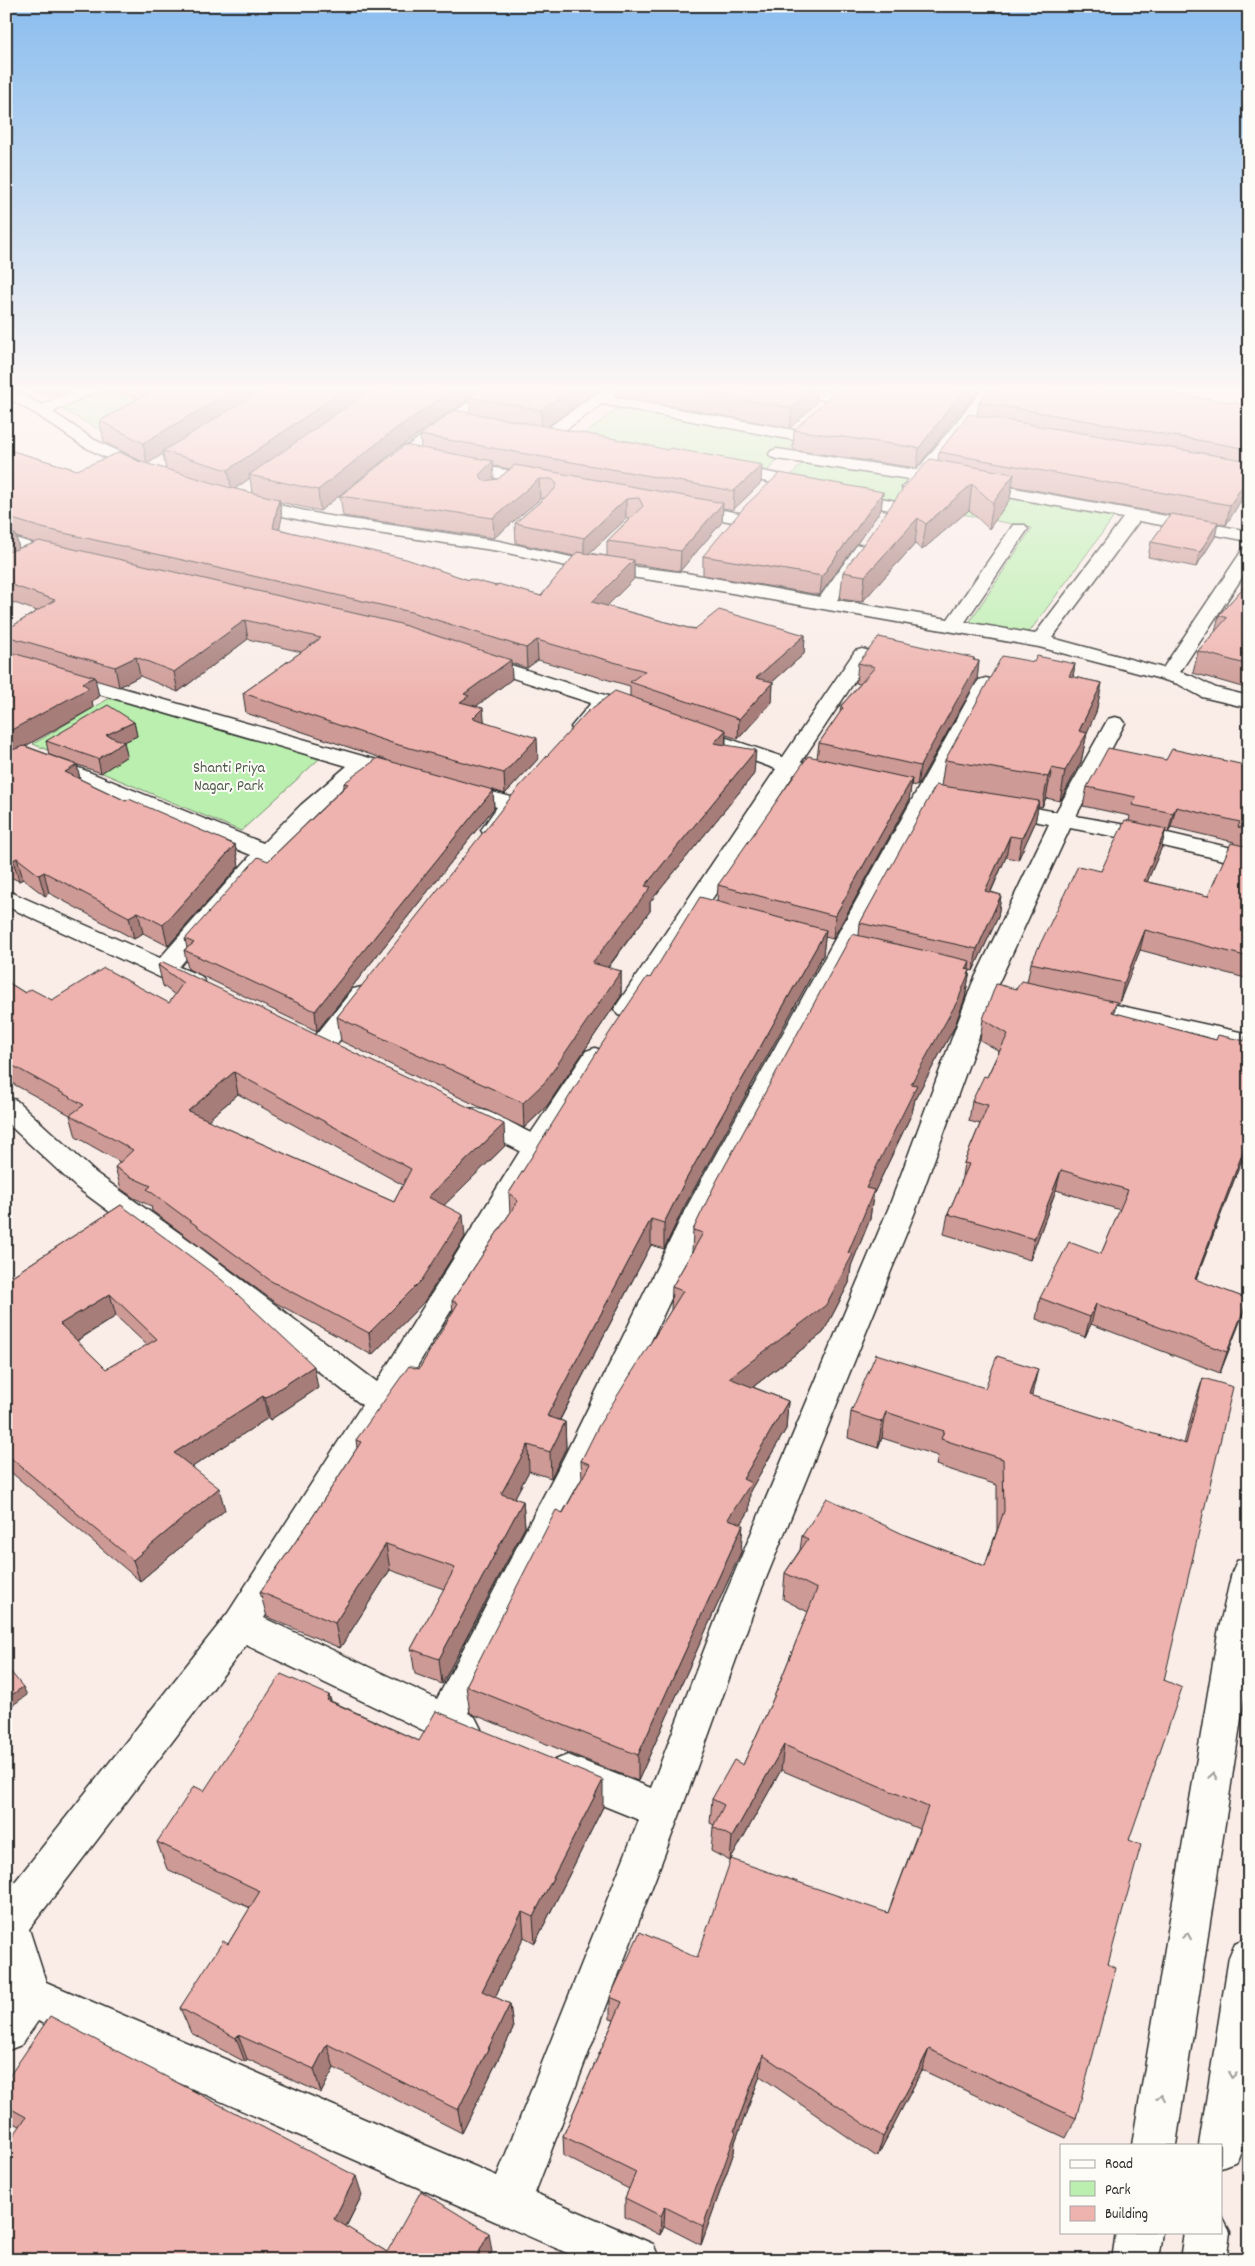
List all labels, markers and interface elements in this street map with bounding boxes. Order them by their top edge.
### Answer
park label: Shanti Priya Nagar, Park [193,757,265,798]
one-way arrow [1208,1771,1218,1780]
one-way arrow [1182,1932,1192,1941]
one-way arrow [1227,2070,1237,2079]
one-way arrow [1156,2092,1166,2101]
legend [1060,2144,1222,2234]
text: Road [1105,2154,1133,2176]
text: Park [1105,2180,1131,2202]
text: Building [1105,2204,1148,2226]

